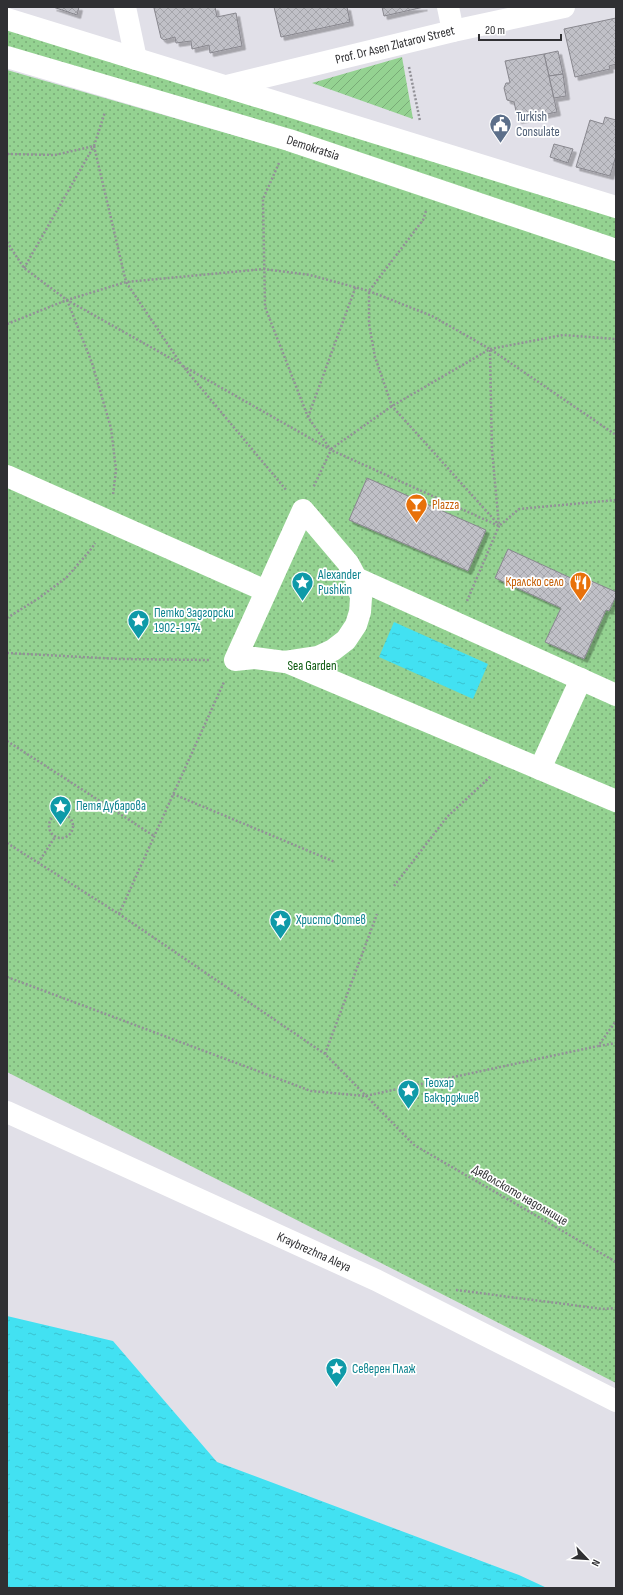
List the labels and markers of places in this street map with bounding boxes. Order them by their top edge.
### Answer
place label: Turkish Consulate [516,109,560,140]
public building icon: Turkish Consulate [488,111,514,144]
bar icon: Plazza [404,492,430,525]
place label: Plazza [432,497,459,513]
place label: Alexander Pushkin [317,567,361,598]
place icon: Alexander Pushkin [289,569,315,602]
restaurant icon: Кралско село [567,569,593,602]
place label: Кралско село [505,574,564,590]
place label: Петко Задгорски 1902-1974 [154,605,234,636]
place icon: Петко Задгорски 1902-1974 [126,607,152,640]
place icon: Петя Дубарова [48,793,74,826]
place label: Петя Дубарова [76,798,146,814]
place icon: Христо Фотев [267,907,293,940]
place label: Христо Фотев [295,912,366,928]
place label: Теохар Бакърджиев [424,1075,479,1106]
place icon: Теохар Бакърджиев [395,1077,421,1110]
place icon: Северен Плаж [324,1356,350,1389]
place label: Северен Плаж [352,1361,416,1377]

